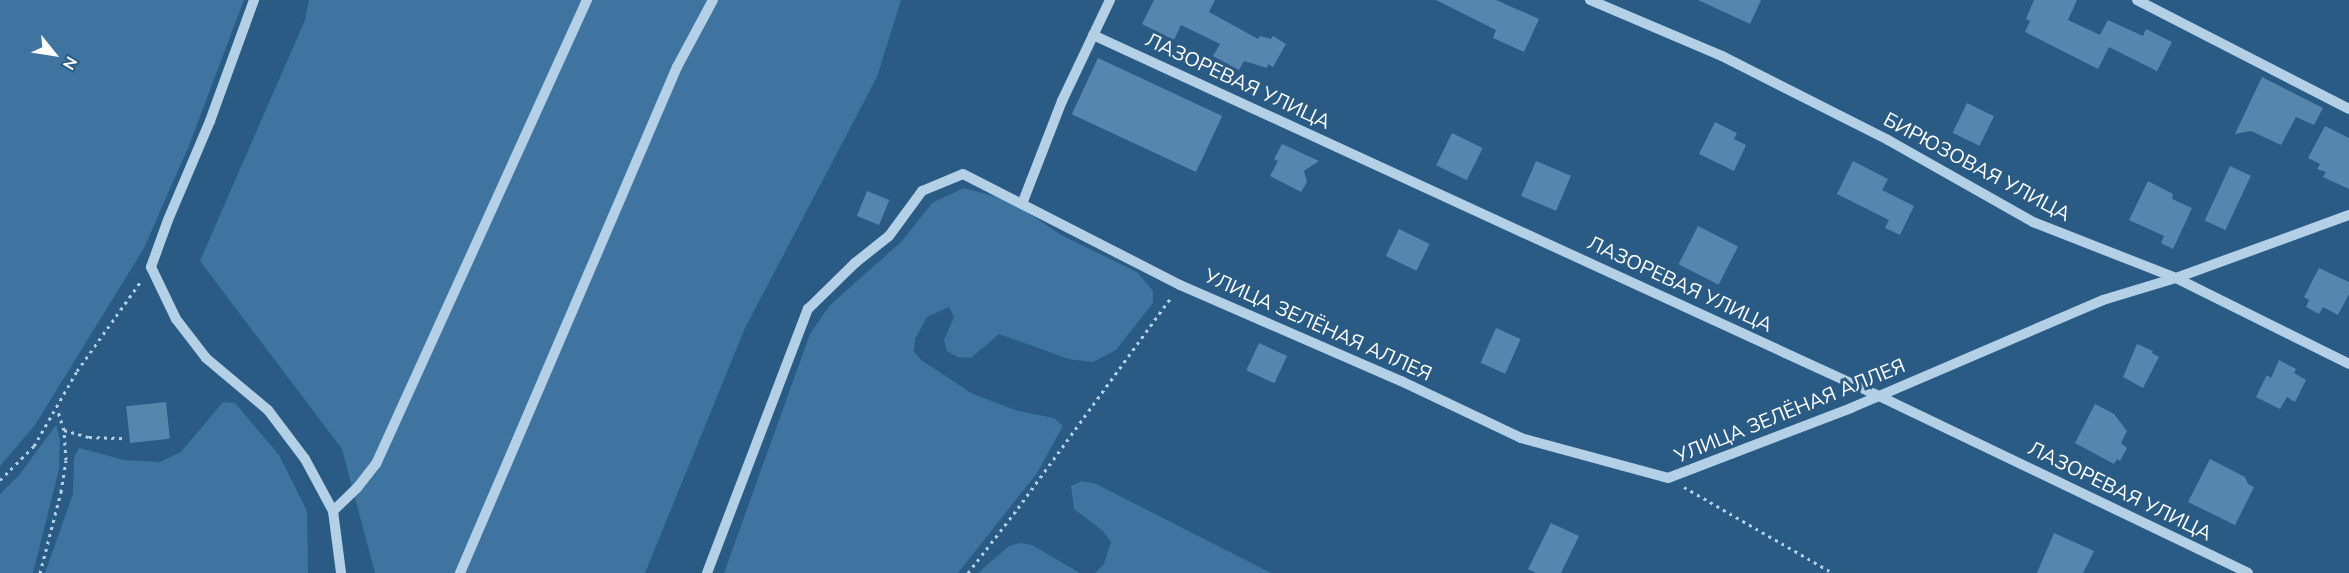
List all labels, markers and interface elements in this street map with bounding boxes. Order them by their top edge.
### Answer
north arrow [24,24,84,84]
street label: ЛАЗОРЕВАЯ УЛИЦА [1142,28,1334,134]
text: N [57,52,82,74]
street label: БИРЮЗОВАЯ УЛИЦА [1879,107,2075,227]
street label: ЛАЗОРЕВАЯ УЛИЦА [1584,231,1776,337]
street label: УЛИЦА ЗЕЛЁНАЯ АЛЛЕЯ [1200,264,1436,386]
street label: УЛИЦА ЗЕЛЁНАЯ АЛЛЕЯ [1671,354,1909,468]
street label: ЛАЗОРЕВАЯ УЛИЦА [2024,436,2216,546]

